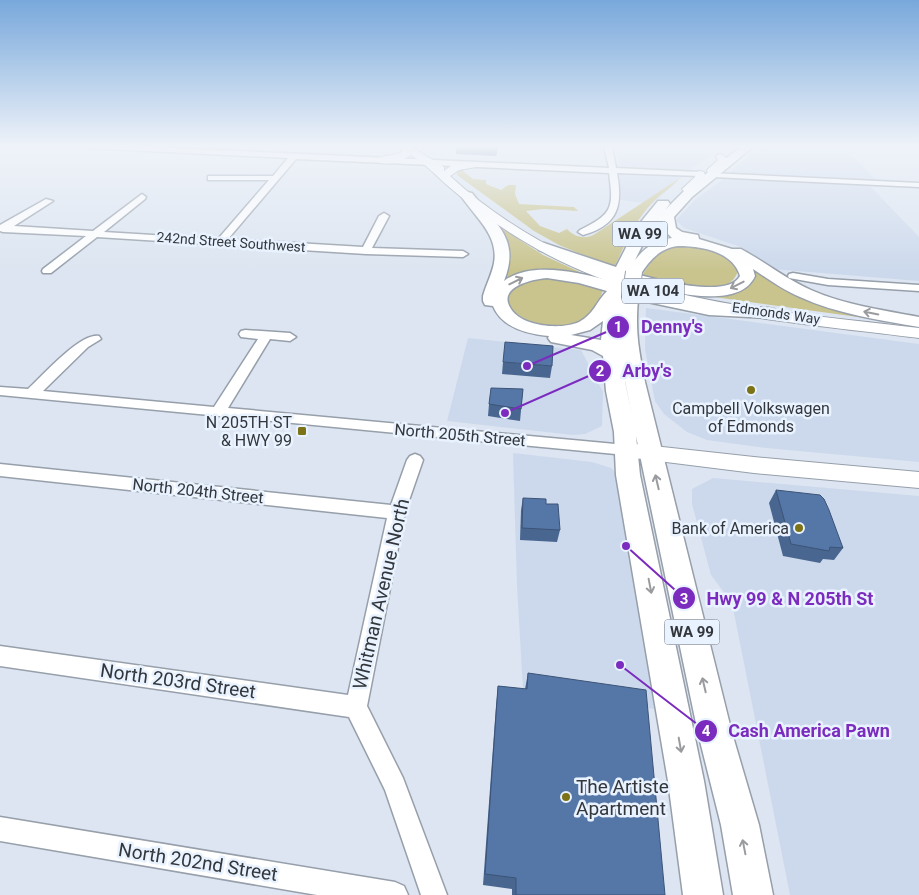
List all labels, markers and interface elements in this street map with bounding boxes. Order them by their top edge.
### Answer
road number: WA 99 [612,222,668,246]
street label: 242nd Street Southwest [156,229,306,255]
one-way arrow [509,276,524,286]
road number: WA 104 [622,278,684,304]
one-way arrow [729,280,744,290]
street label: Edmonds Way [731,299,821,327]
one-way arrow [863,308,879,318]
callout: Denny's [606,311,713,344]
text: Denny's [641,316,703,337]
text: 1 [614,318,622,336]
callout: Arby's [588,354,682,387]
text: Arby's [622,360,672,381]
text: 2 [596,362,605,380]
marker: Campbell Volkswagen of Edmonds [745,384,757,396]
place label: Campbell Volkswagen of Edmonds [672,399,830,436]
place label: N 205TH ST & HWY 99 [206,413,292,450]
street label: North 205th Street [394,420,526,450]
marker: N 205TH ST & HWY 99 [296,425,308,437]
street label: North 204th Street [132,475,264,507]
one-way arrow [652,475,661,491]
street label: Whitman Avenue North [348,496,414,692]
place label: Bank of America [671,519,789,538]
marker: Bank of America [793,522,805,534]
one-way arrow [646,577,655,593]
callout: Hwy 99 & N 205th St [672,582,884,615]
text: Hwy 99 & N 205th St [707,588,873,609]
text: 3 [680,590,688,608]
road number: WA 99 [664,620,720,644]
street label: North 203rd Street [99,659,257,703]
one-way arrow [699,678,708,694]
callout: Cash America Pawn [693,714,900,747]
text: Cash America Pawn [728,720,890,741]
text: 4 [702,722,711,740]
one-way arrow [675,737,685,753]
place label: The Artiste Apartment [576,775,669,820]
marker: The Artiste Apartment [560,791,572,803]
street label: North 202nd Street [117,838,279,886]
one-way arrow [739,840,748,856]

